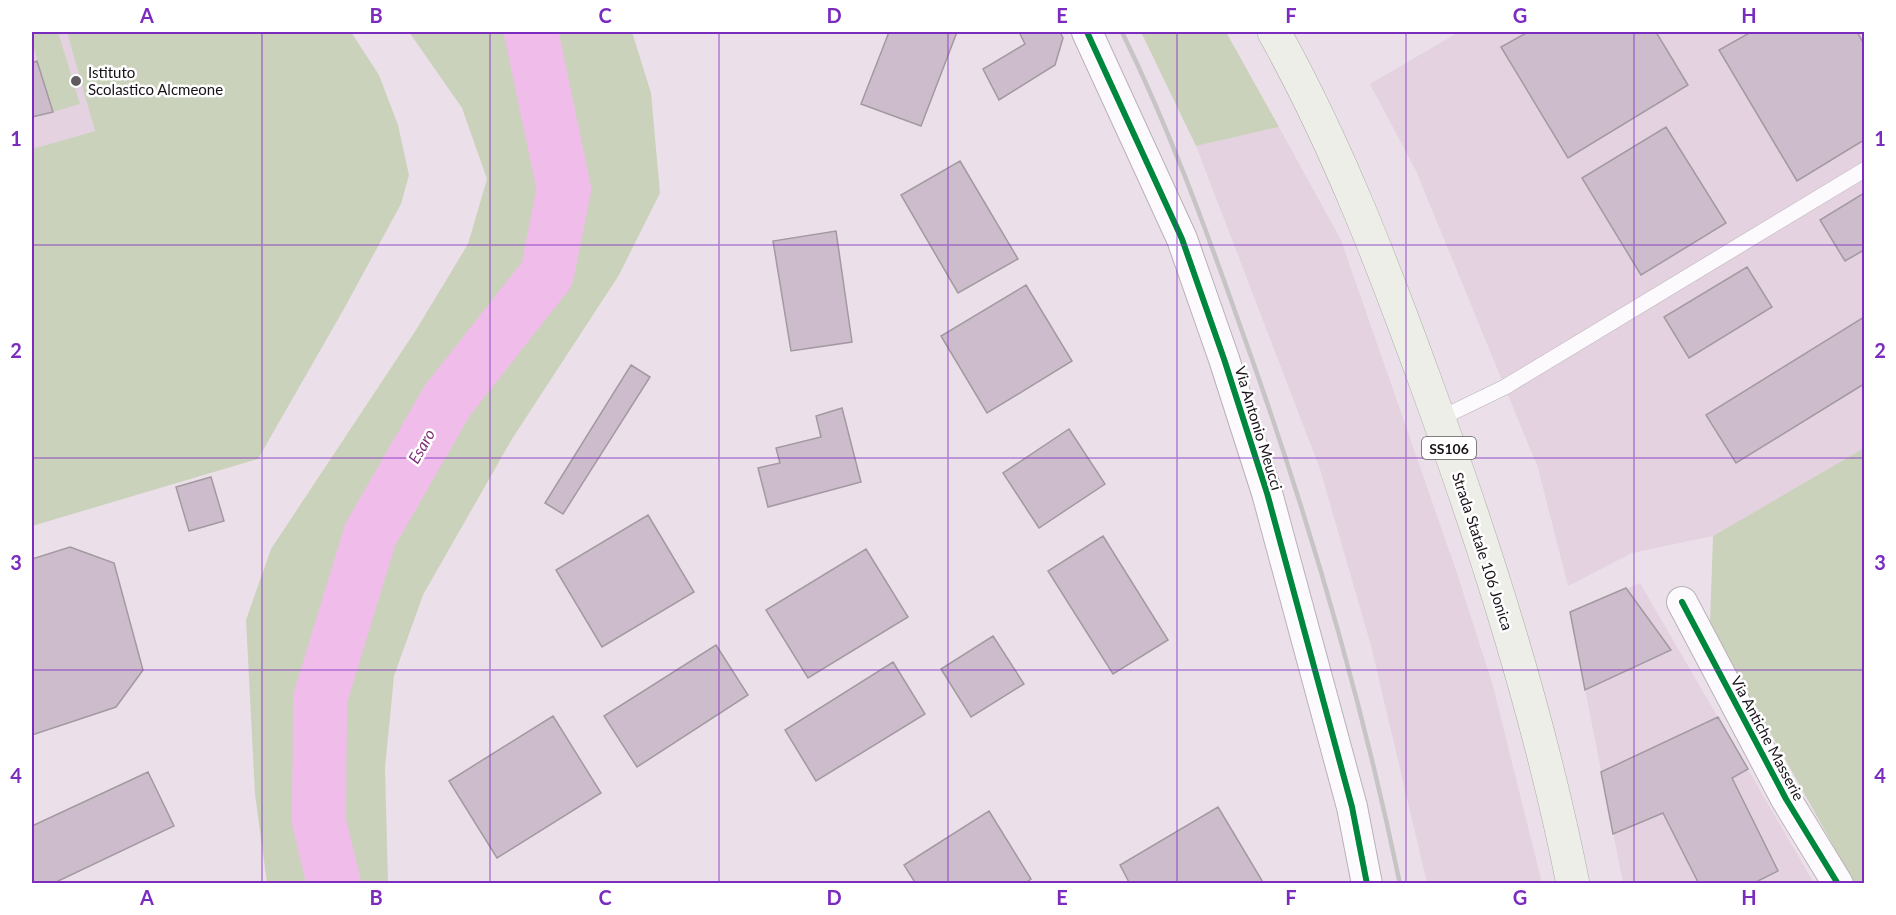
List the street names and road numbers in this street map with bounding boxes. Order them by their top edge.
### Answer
street label: Via Antonio Meucci [1232,364,1286,492]
road number: SS106 [1422,437,1476,459]
street label: Strada Statale 106 Jonica [1449,470,1517,632]
street label: Via Antiche Masserie [1728,673,1808,803]

